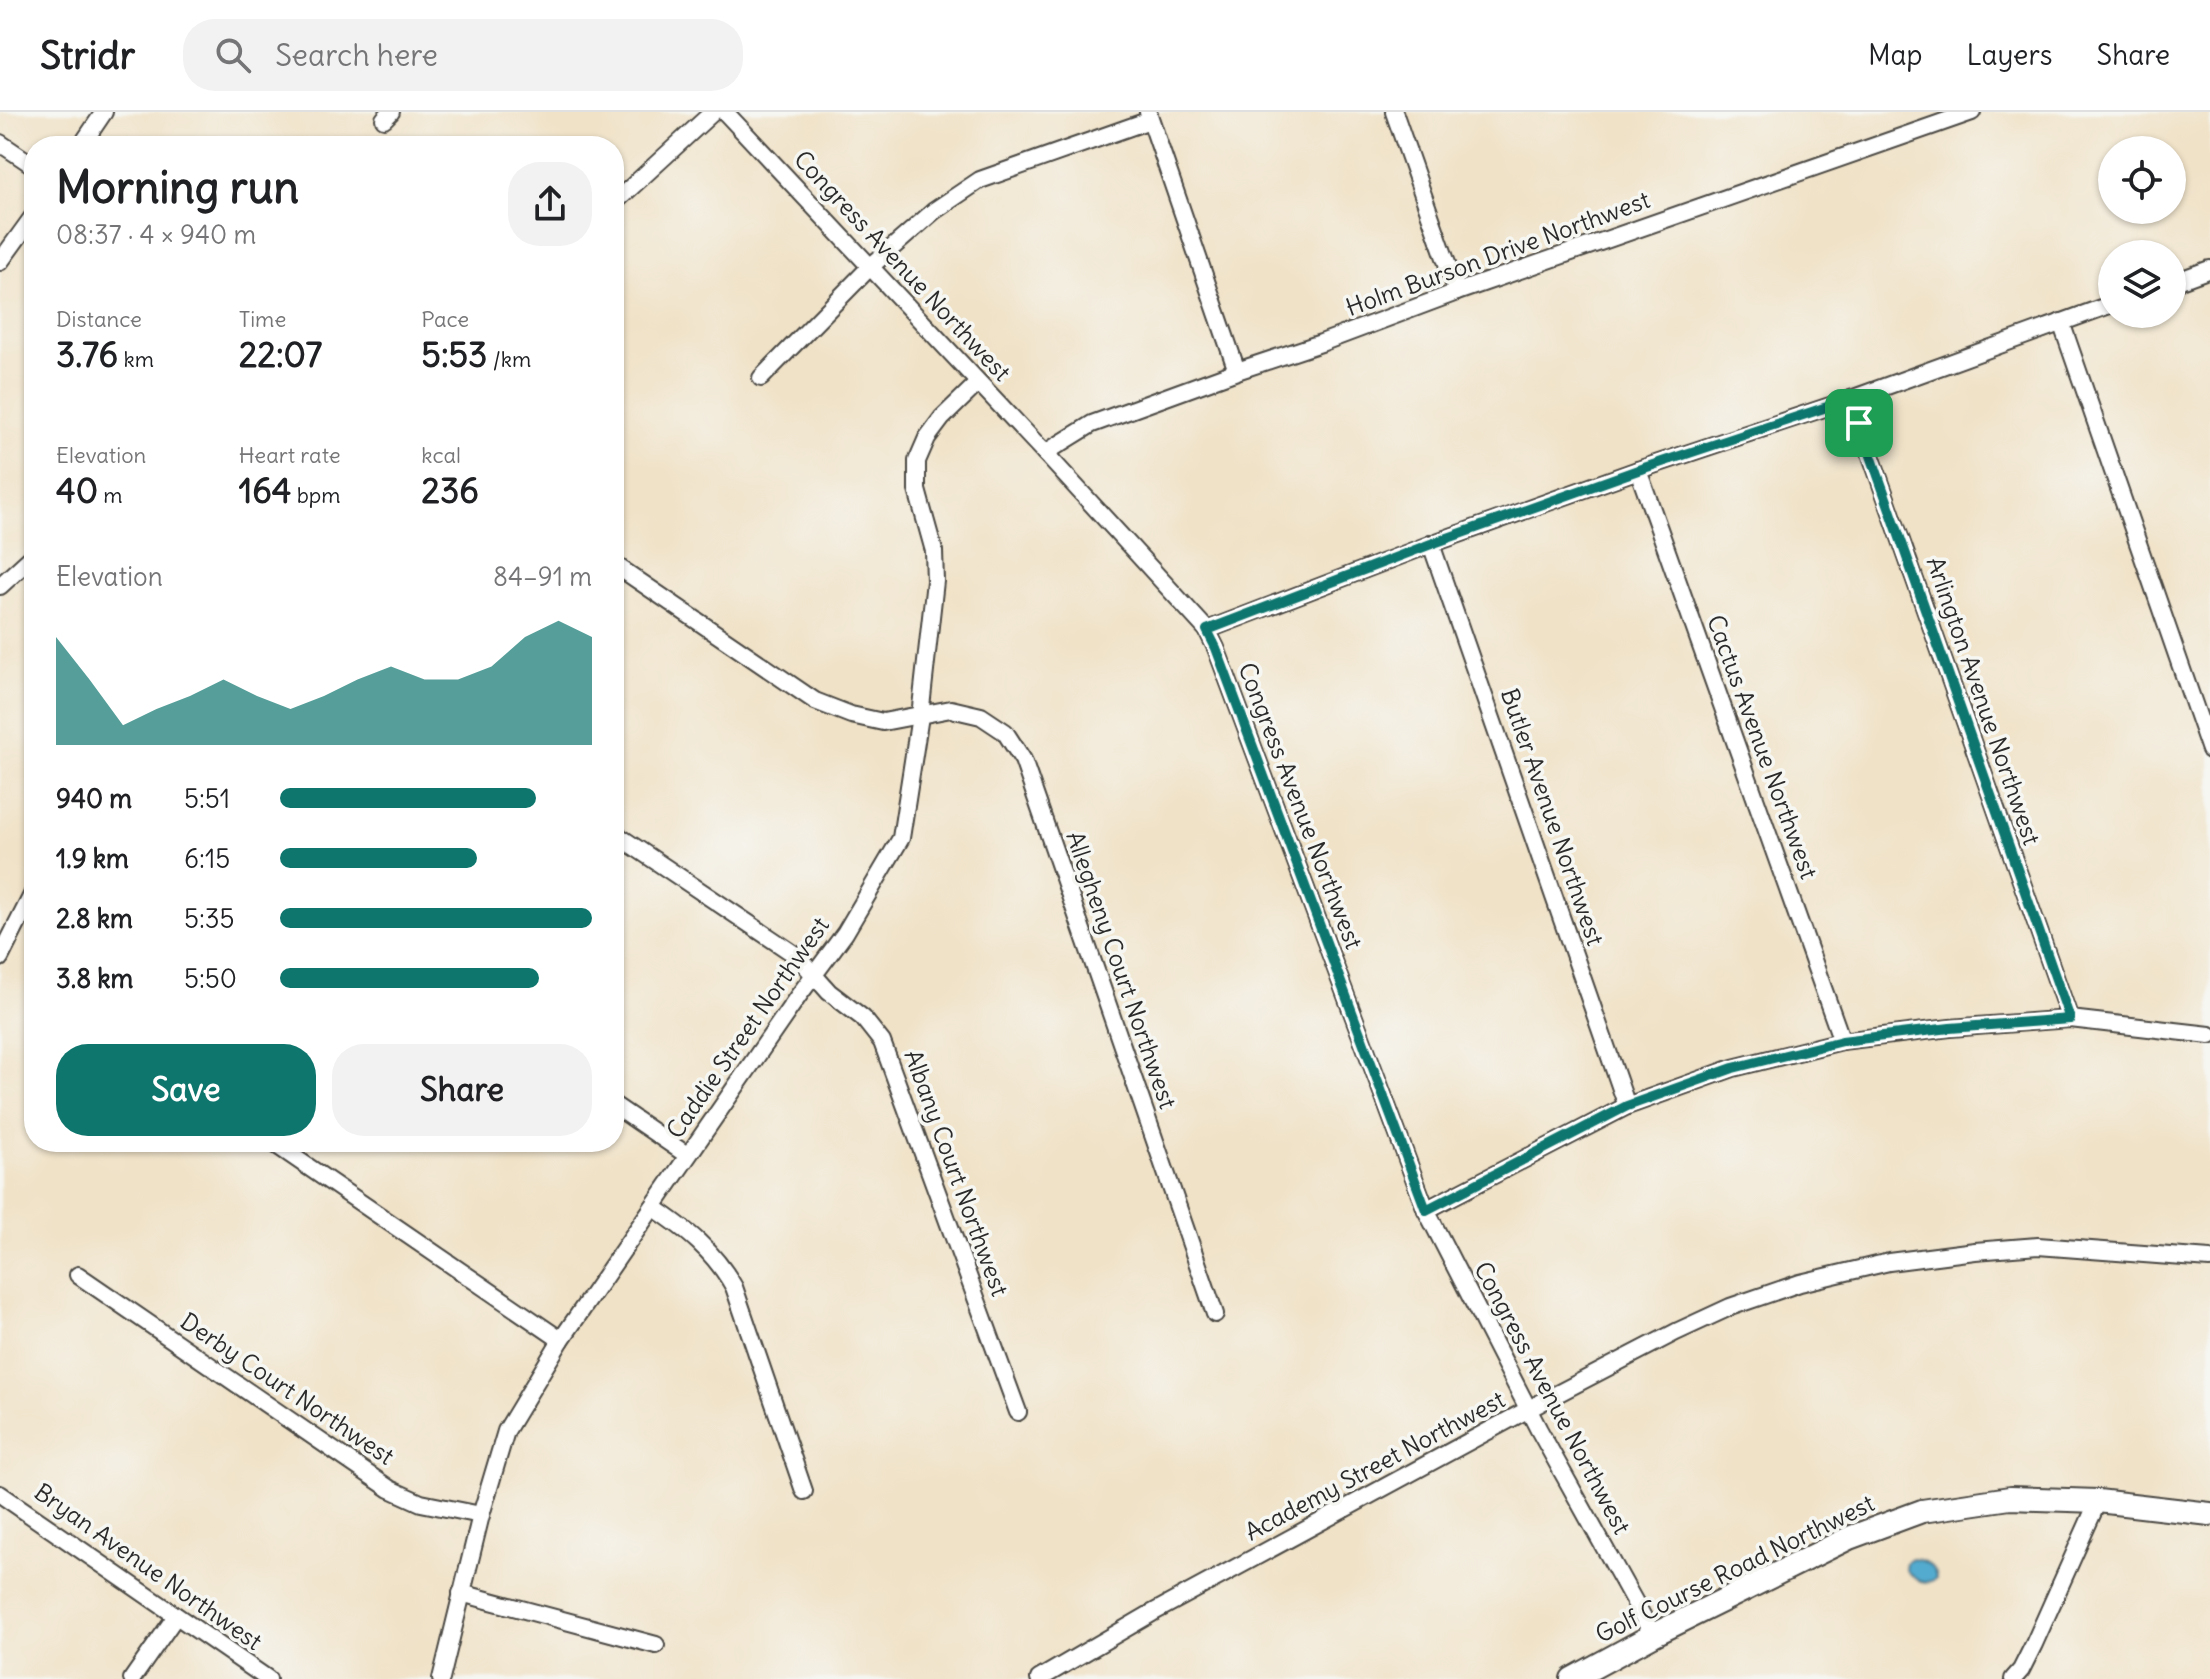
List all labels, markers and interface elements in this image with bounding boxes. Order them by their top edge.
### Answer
search box [183,19,743,91]
text: Stridr [40,32,135,79]
icon: search [211,33,255,77]
text: Search here [275,36,438,74]
text: Map [1868,37,1923,73]
text: Layers [1967,37,2053,73]
text: Share [2097,37,2170,73]
map controls [2098,136,2186,328]
button: locate [2098,136,2186,224]
street label: Congress Avenue Northwest [788,144,1017,387]
text: Morning run [56,160,299,215]
button: share [508,162,592,246]
street label: Holm Burson Drive Northwest [1342,184,1654,322]
text: 08:37 · 4 × 940 m [56,218,256,251]
button: layers [2098,240,2186,328]
text: Distance [56,305,142,333]
text: Time [239,305,286,333]
text: Pace [421,305,469,333]
text: 3.76 [56,333,118,376]
text: 22:07 [239,333,322,376]
text: 5:53 [421,333,487,376]
text: km [118,345,154,373]
text: /km [487,345,531,373]
pin [1825,389,1893,457]
icon: arrive [1837,401,1881,445]
text: Elevation [56,441,146,469]
text: Heart rate [239,441,341,469]
text: kcal [421,441,461,469]
text: 40 [56,469,98,512]
text: 164 [239,469,291,512]
text: 236 [421,469,479,512]
text: m [98,481,123,509]
text: bpm [291,481,341,509]
street label: Arlington Avenue Northwest [1920,553,2047,849]
text: Elevation [56,560,163,593]
text: 84–91 m [493,560,592,593]
street label: Cactus Avenue Northwest [1701,611,1825,883]
street label: Congress Avenue Northwest [1232,658,1369,953]
street label: Butler Avenue Northwest [1495,684,1611,949]
text: 940 m [56,782,132,815]
text: 5:51 [184,782,230,815]
street label: Allegheny Court Northwest [1060,827,1184,1112]
text: 1.9 km [56,842,129,875]
text: 6:15 [184,842,230,875]
text: 2.8 km [56,902,133,935]
text: 5:35 [184,902,235,935]
street label: Caddie Street Northwest [659,911,835,1144]
text: 3.8 km [56,962,133,995]
text: 5:50 [184,962,237,995]
button: Save [56,1044,316,1136]
button: Share [332,1044,592,1136]
street label: Albany Court Northwest [898,1045,1015,1300]
street label: Congress Avenue Northwest [1468,1256,1638,1539]
street label: Derby Court Northwest [175,1305,400,1471]
street label: Academy Street Northwest [1239,1384,1510,1546]
street label: Bryan Avenue Northwest [29,1476,268,1656]
street label: Golf Course Road Northwest [1590,1487,1879,1649]

